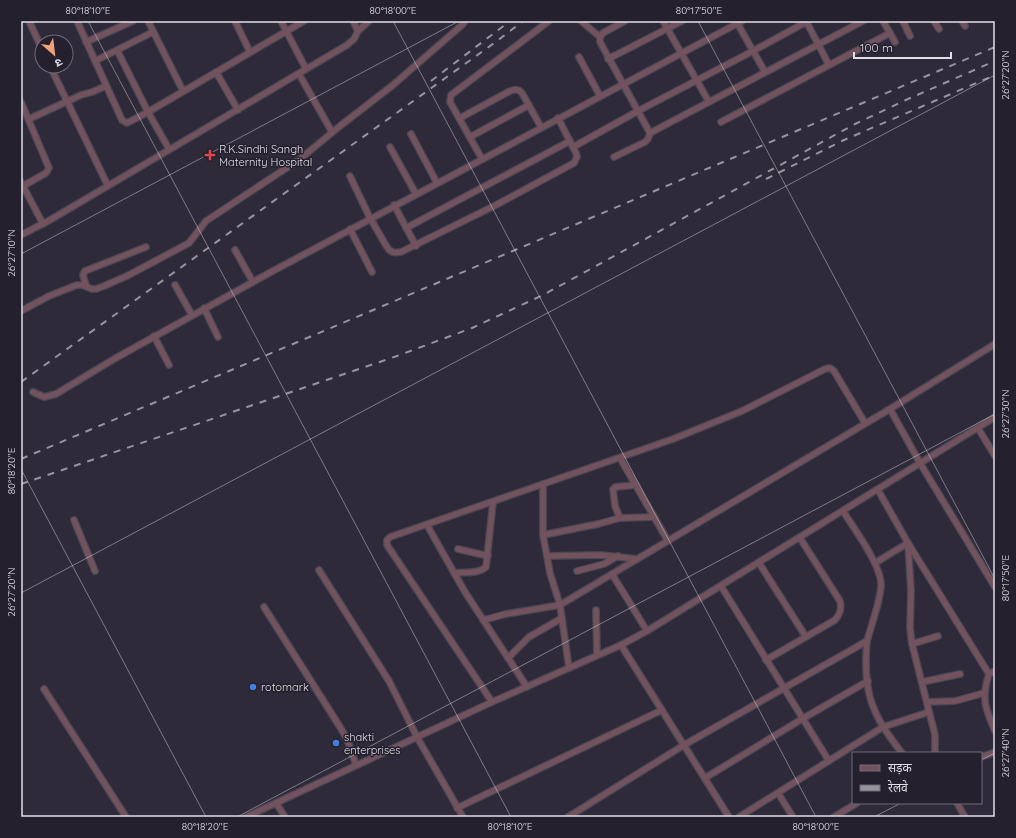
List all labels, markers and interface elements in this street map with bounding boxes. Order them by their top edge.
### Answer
text: 80°18'10"E [66,4,111,17]
text: 80°18'00"E [369,4,417,17]
text: 80°17'50"E [676,4,722,17]
north arrow [34,34,74,74]
scale bar [854,34,951,60]
text: 100 m [860,40,893,55]
text: 26°27'20"N [999,50,1012,100]
text: उ [52,55,65,71]
place label: R.K.Sindhi Sangh Maternity Hospital [219,142,312,169]
marker: R.K.Sindhi Sangh Maternity Hospital [204,149,216,161]
text: 26°27'10"N [5,229,18,277]
text: 26°27'30"N [999,390,1012,438]
text: 80°18'20"E [5,447,18,494]
text: 80°17'50"E [999,555,1012,601]
text: 26°27'20"N [5,567,18,617]
place label: rotomark [261,680,309,694]
marker: rotomark [248,682,258,692]
text: 26°27'40"N [999,729,1012,777]
place label: shakti enterprises [344,730,401,757]
marker: shakti enterprises [331,738,341,748]
legend [852,752,982,804]
text: सड़क [888,760,913,775]
text: रेलवे [888,780,908,795]
text: 80°18'20"E [182,820,229,833]
text: 80°18'10"E [488,820,533,833]
text: 80°18'00"E [792,820,840,833]

